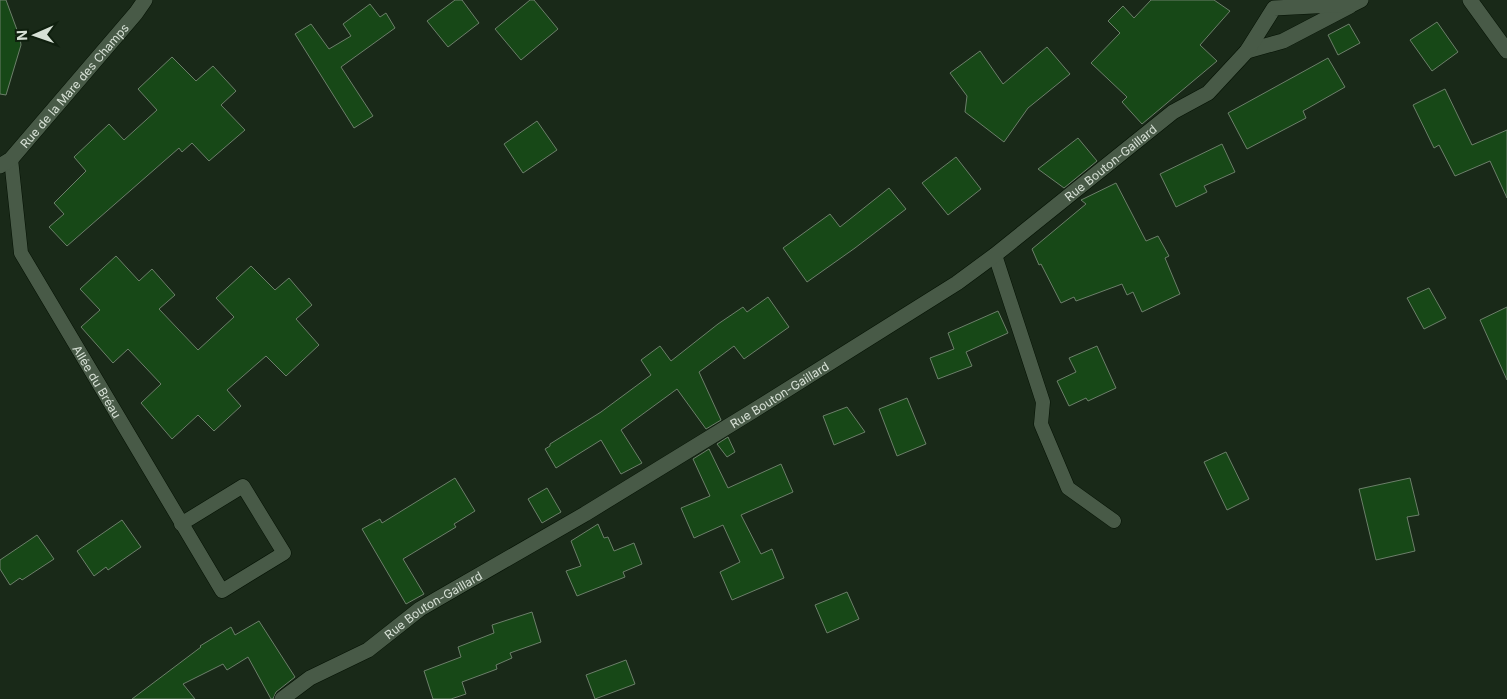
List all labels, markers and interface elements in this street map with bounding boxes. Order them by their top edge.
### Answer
north arrow [10,10,60,60]
street label: Rue de la Mare des Champs [17,20,132,151]
text: N [13,30,30,41]
street label: Rue Bouton-Gaillard [1061,121,1159,204]
street label: Allée du Bréau [70,342,125,421]
street label: Rue Bouton-Gaillard [727,358,831,431]
street label: Rue Bouton-Gaillard [381,567,485,642]

